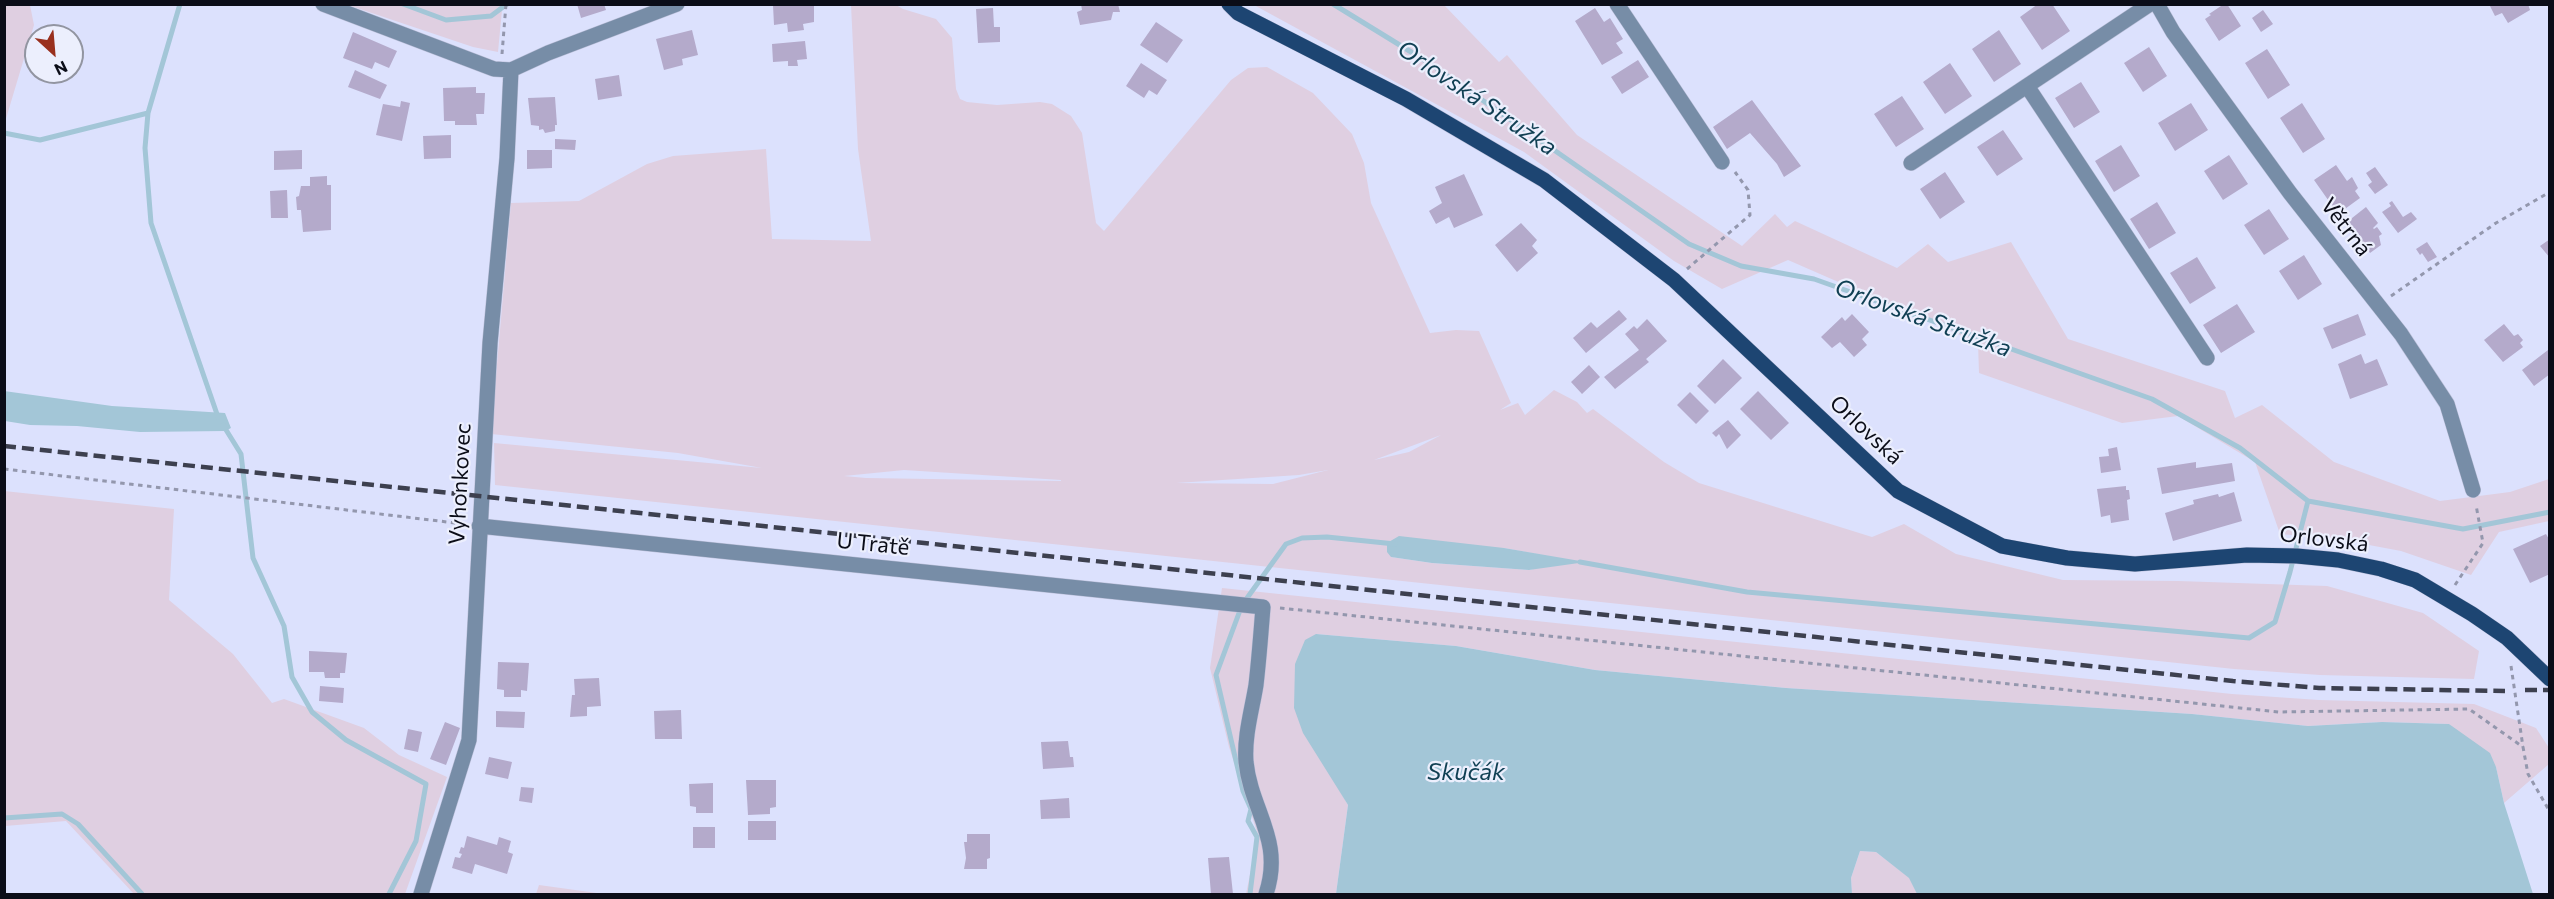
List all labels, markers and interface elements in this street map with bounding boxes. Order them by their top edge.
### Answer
north arrow [24,24,84,84]
water label: Orlovská Stružka [1392,34,1562,162]
text: N [52,58,71,80]
street label: Větrná [2315,193,2377,261]
water label: Orlovská Stružka [1831,273,2015,363]
street label: Orlovská [1824,390,1908,470]
street label: Vyhonkovec [444,423,476,545]
street label: Orlovská [2278,520,2370,558]
street label: U Tratě [835,527,911,561]
water label: Skučák [1427,758,1505,786]

